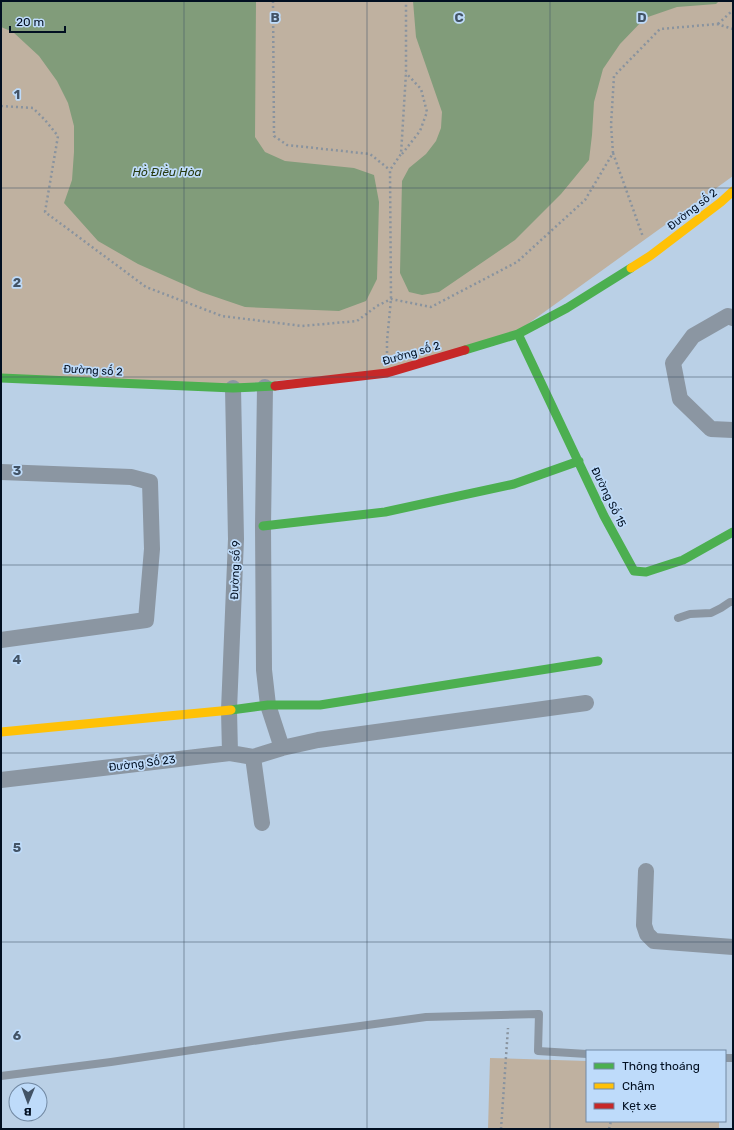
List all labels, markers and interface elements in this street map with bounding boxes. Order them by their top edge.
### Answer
scale bar [10,8,65,34]
text: B [270,10,280,25]
text: C [454,10,464,25]
text: D [637,10,647,25]
text: 20 m [16,15,44,29]
text: 1 [14,87,20,102]
water label: Hồ Điều Hòa [132,164,202,179]
street label: Đường số 2 [664,185,720,233]
text: 2 [13,275,21,290]
street label: Đường số 2 [380,338,441,368]
street label: Đường số 2 [63,361,123,379]
text: 3 [13,463,22,478]
street label: Đường Số 15 [588,464,630,530]
street label: Đường số 9 [227,540,243,600]
text: 4 [13,652,22,667]
street label: Đường Số 23 [108,752,177,774]
text: 5 [13,840,21,855]
text: 6 [13,1028,22,1043]
legend [586,1050,726,1122]
text: Thông thoáng [622,1059,700,1073]
text: Chậm [622,1079,655,1093]
north arrow [8,1082,48,1122]
text: Kẹt xe [622,1099,657,1113]
text: B [24,1105,32,1118]

